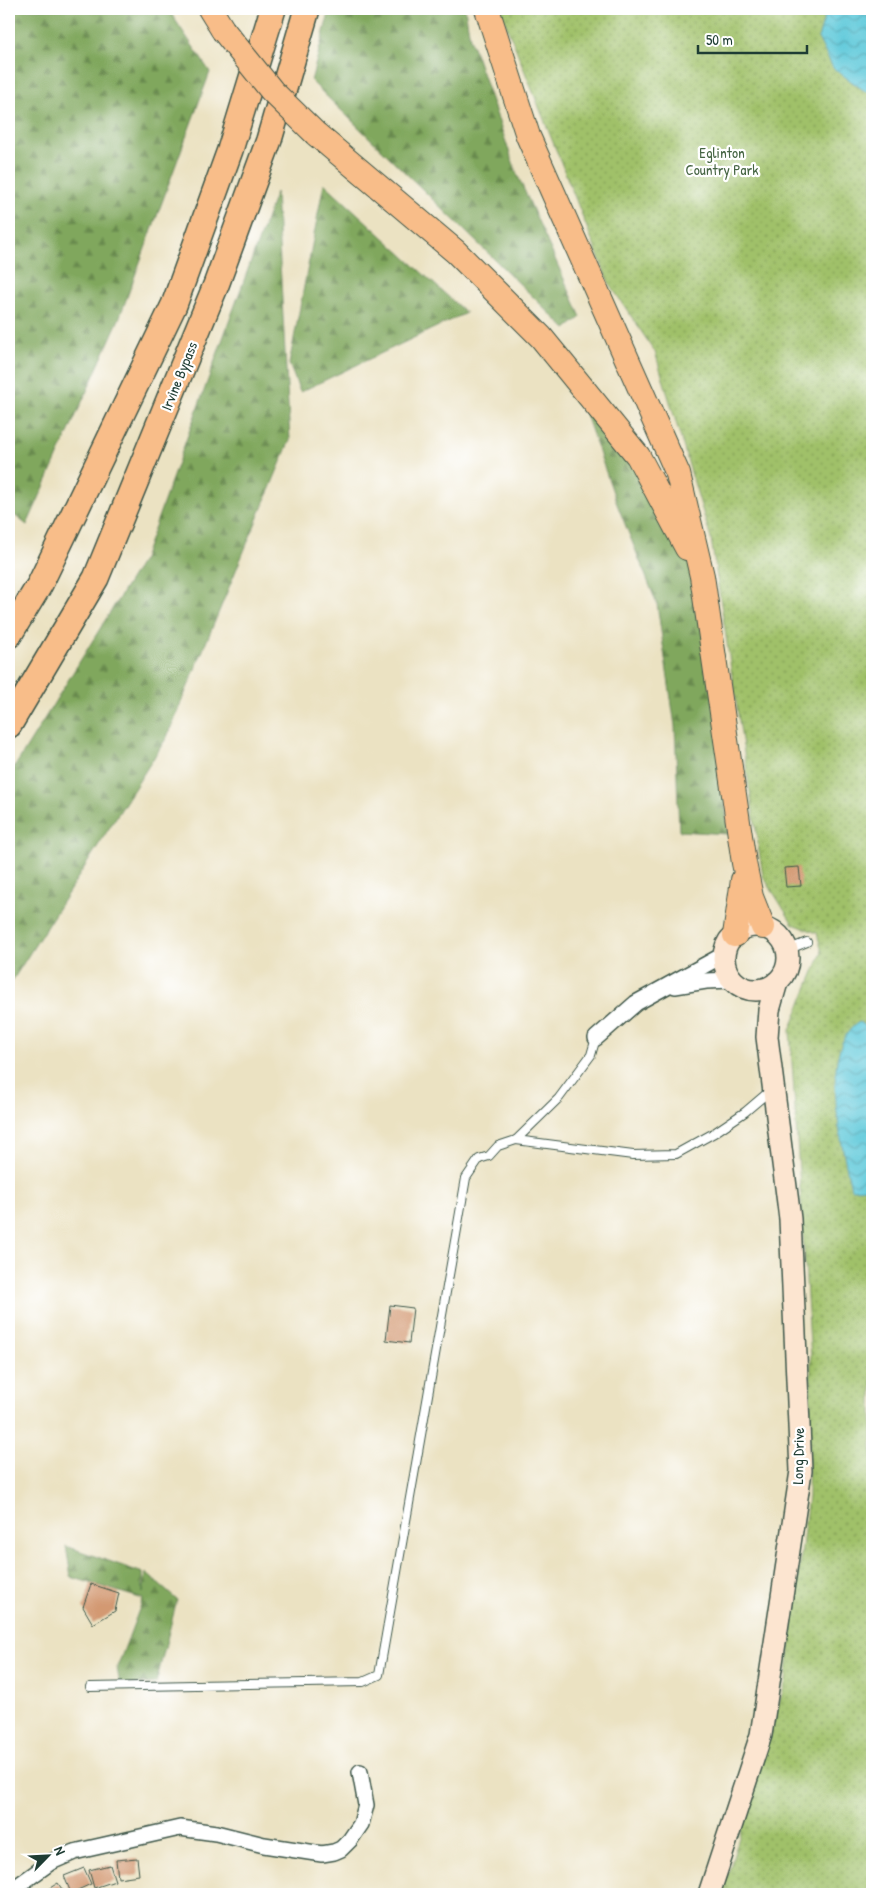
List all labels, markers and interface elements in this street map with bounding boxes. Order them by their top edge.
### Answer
scale bar [698,22,807,54]
text: 50 m [706,29,733,50]
park label: Eglinton Country Park [686,142,758,180]
street label: Irvine Bypass [156,338,202,414]
street label: Long Drive [787,1427,809,1485]
north arrow [22,1830,72,1880]
text: N [50,1843,71,1858]

